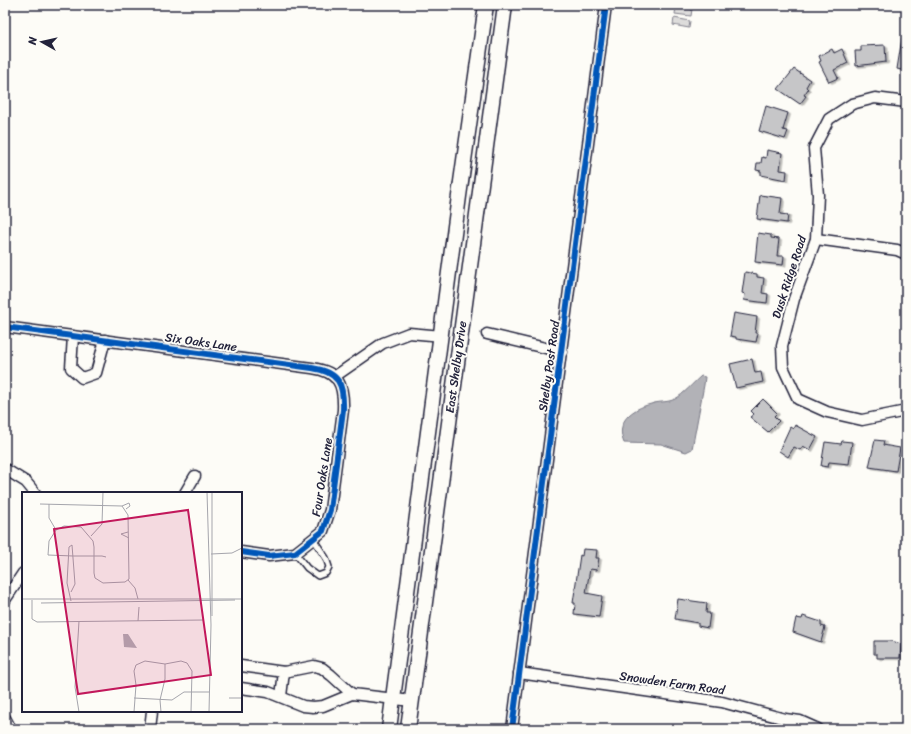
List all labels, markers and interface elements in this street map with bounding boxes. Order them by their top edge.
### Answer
north arrow [22,22,62,62]
text: N [23,35,43,47]
street label: Dusk Ridge Road [765,232,813,321]
street label: Shelby Post Road [532,317,566,413]
street label: East Shelby Drive [439,320,473,414]
street label: Six Oaks Lane [164,326,238,358]
street label: Four Oaks Lane [305,436,339,518]
inset map [22,492,242,712]
street label: Snowden Farm Road [618,665,728,702]

